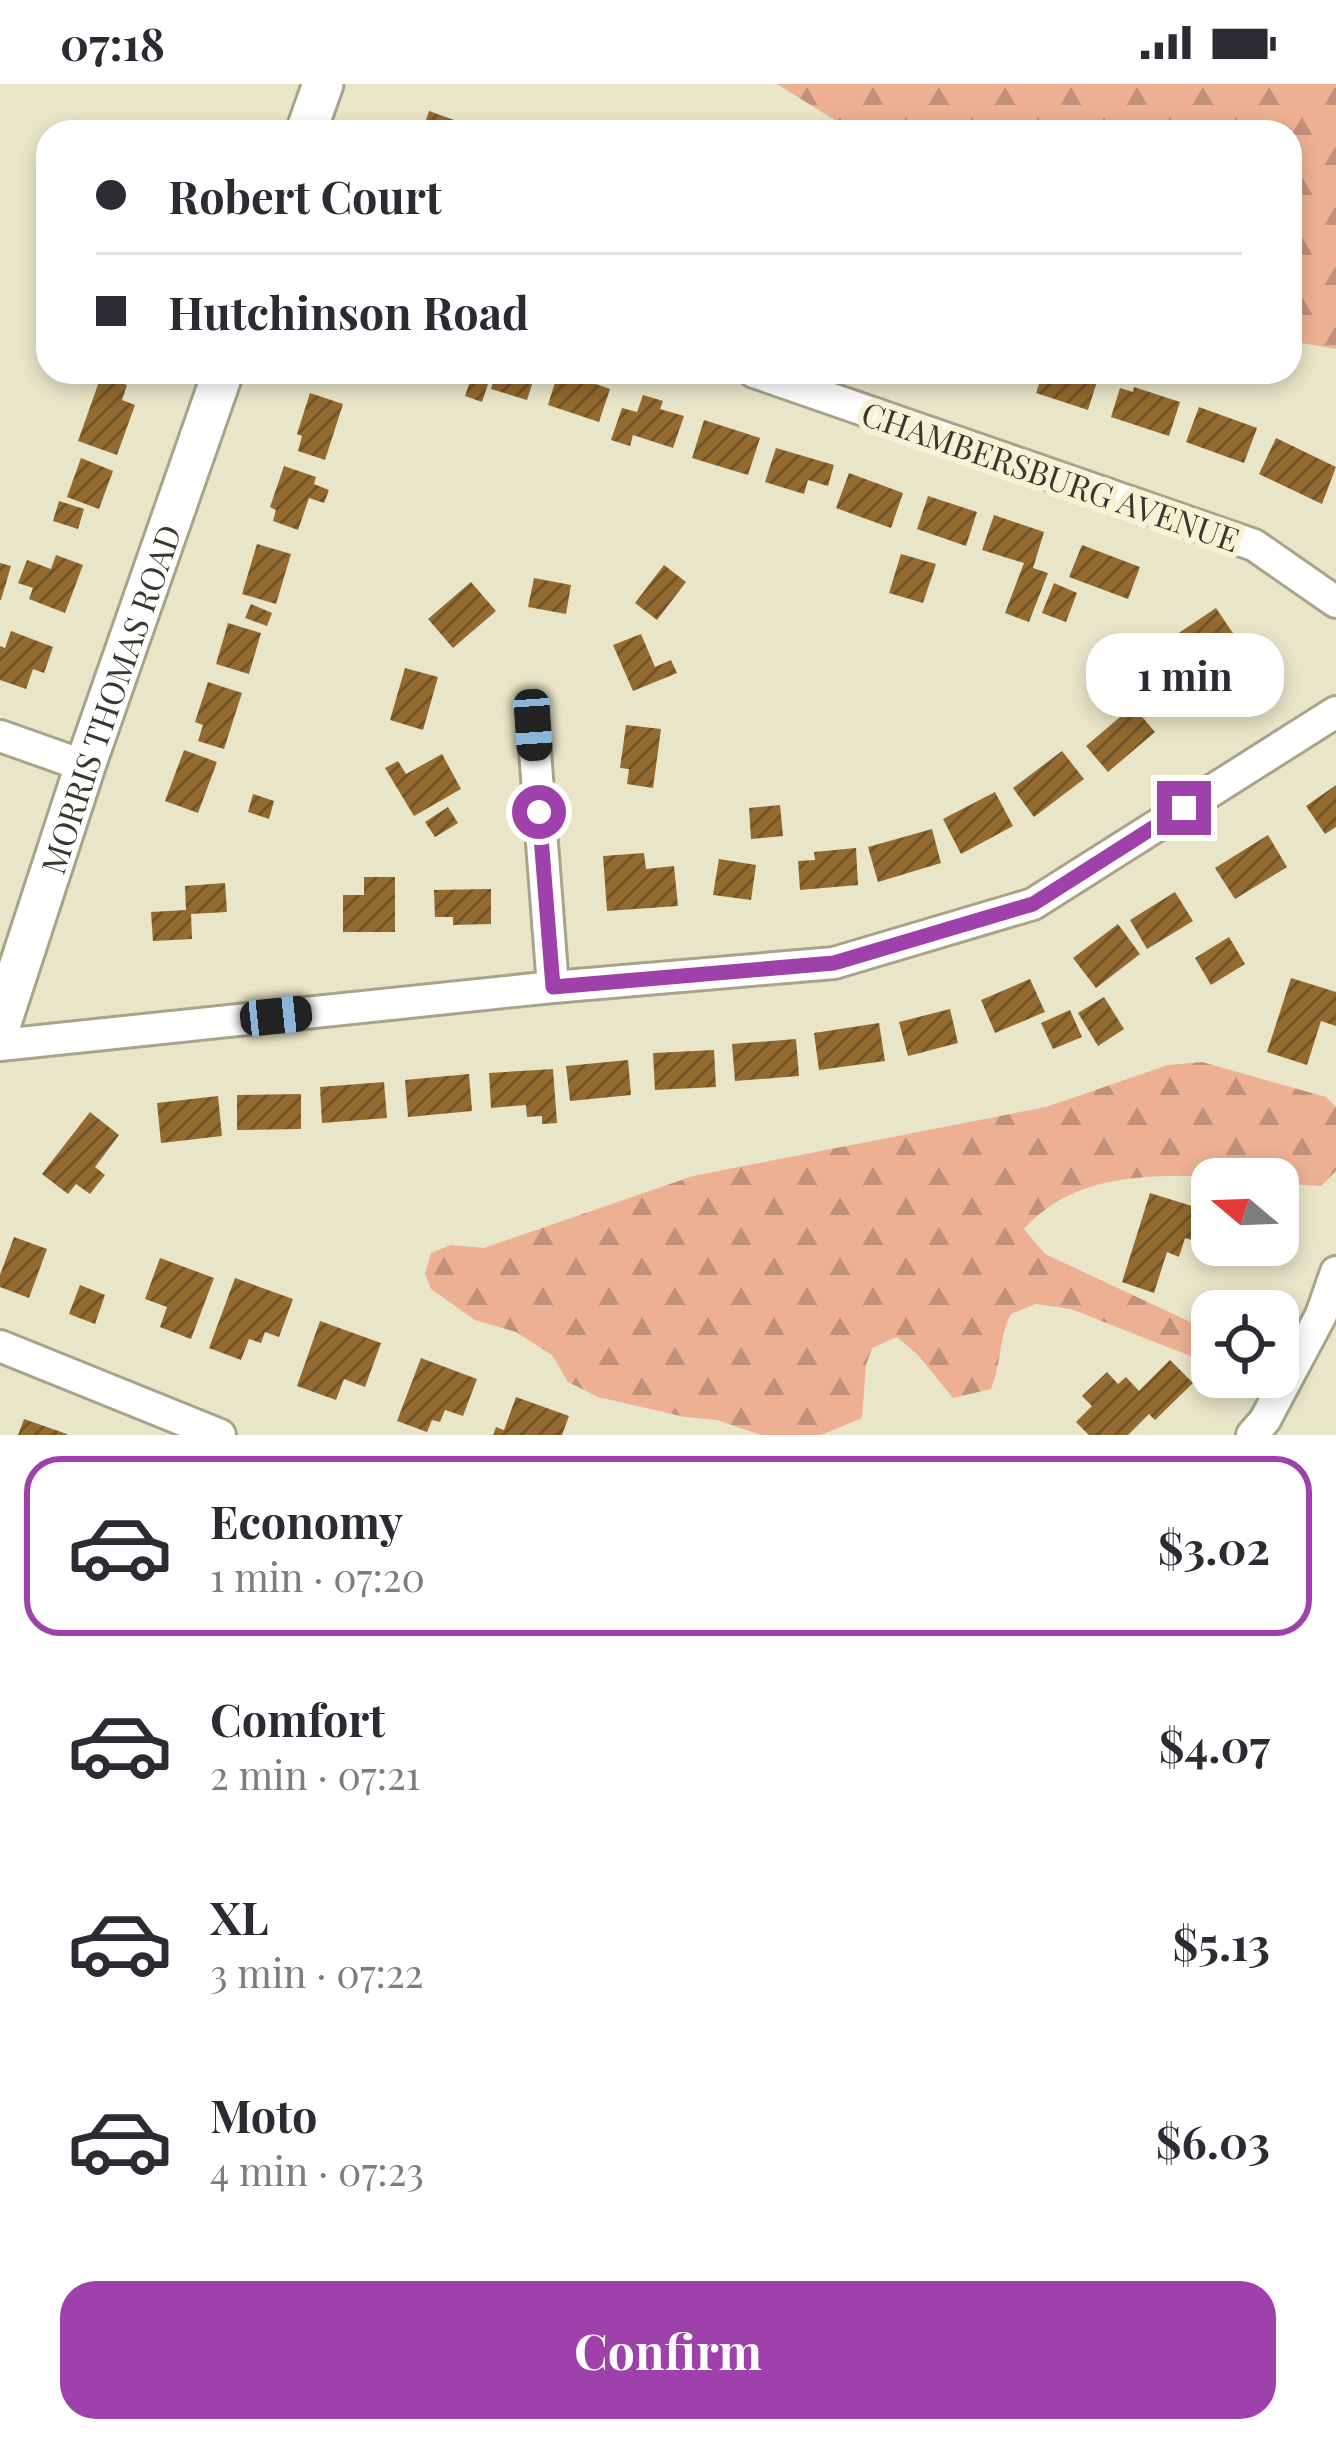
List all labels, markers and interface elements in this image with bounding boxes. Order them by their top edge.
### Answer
text: 07:18 [60,12,165,72]
text: Robert Court [168,165,442,225]
text: Hutchinson Road [168,281,529,341]
street label: CHAMBERSBURG AVENUE [856,390,1246,560]
street label: MORRIS THOMAS ROAD [29,518,190,879]
callout: 1 min [1085,634,1283,718]
text: 1 min [1137,649,1233,701]
car [513,688,553,762]
route end [1157,781,1211,835]
route start [512,785,566,839]
car [238,994,314,1038]
north arrow [1191,1158,1299,1266]
map controls [1191,1158,1299,1398]
button: locate [1191,1290,1299,1398]
text: Economy [210,1490,403,1550]
icon: car [66,1492,174,1600]
text: $3.02 [1158,1516,1270,1576]
text: 1 min · 07:20 [210,1550,425,1602]
text: Comfort [210,1688,385,1748]
icon: car [66,1690,174,1798]
text: $4.07 [1159,1714,1270,1774]
text: 2 min · 07:21 [210,1748,420,1800]
text: XL [210,1886,269,1946]
icon: car [66,1888,174,1996]
text: $5.13 [1172,1912,1270,1972]
text: 3 min · 07:22 [210,1946,423,1998]
text: Moto [210,2084,317,2144]
icon: car [66,2086,174,2194]
text: $6.03 [1156,2110,1270,2170]
text: 4 min · 07:23 [210,2144,424,2196]
button: Confirm [60,2281,1276,2419]

